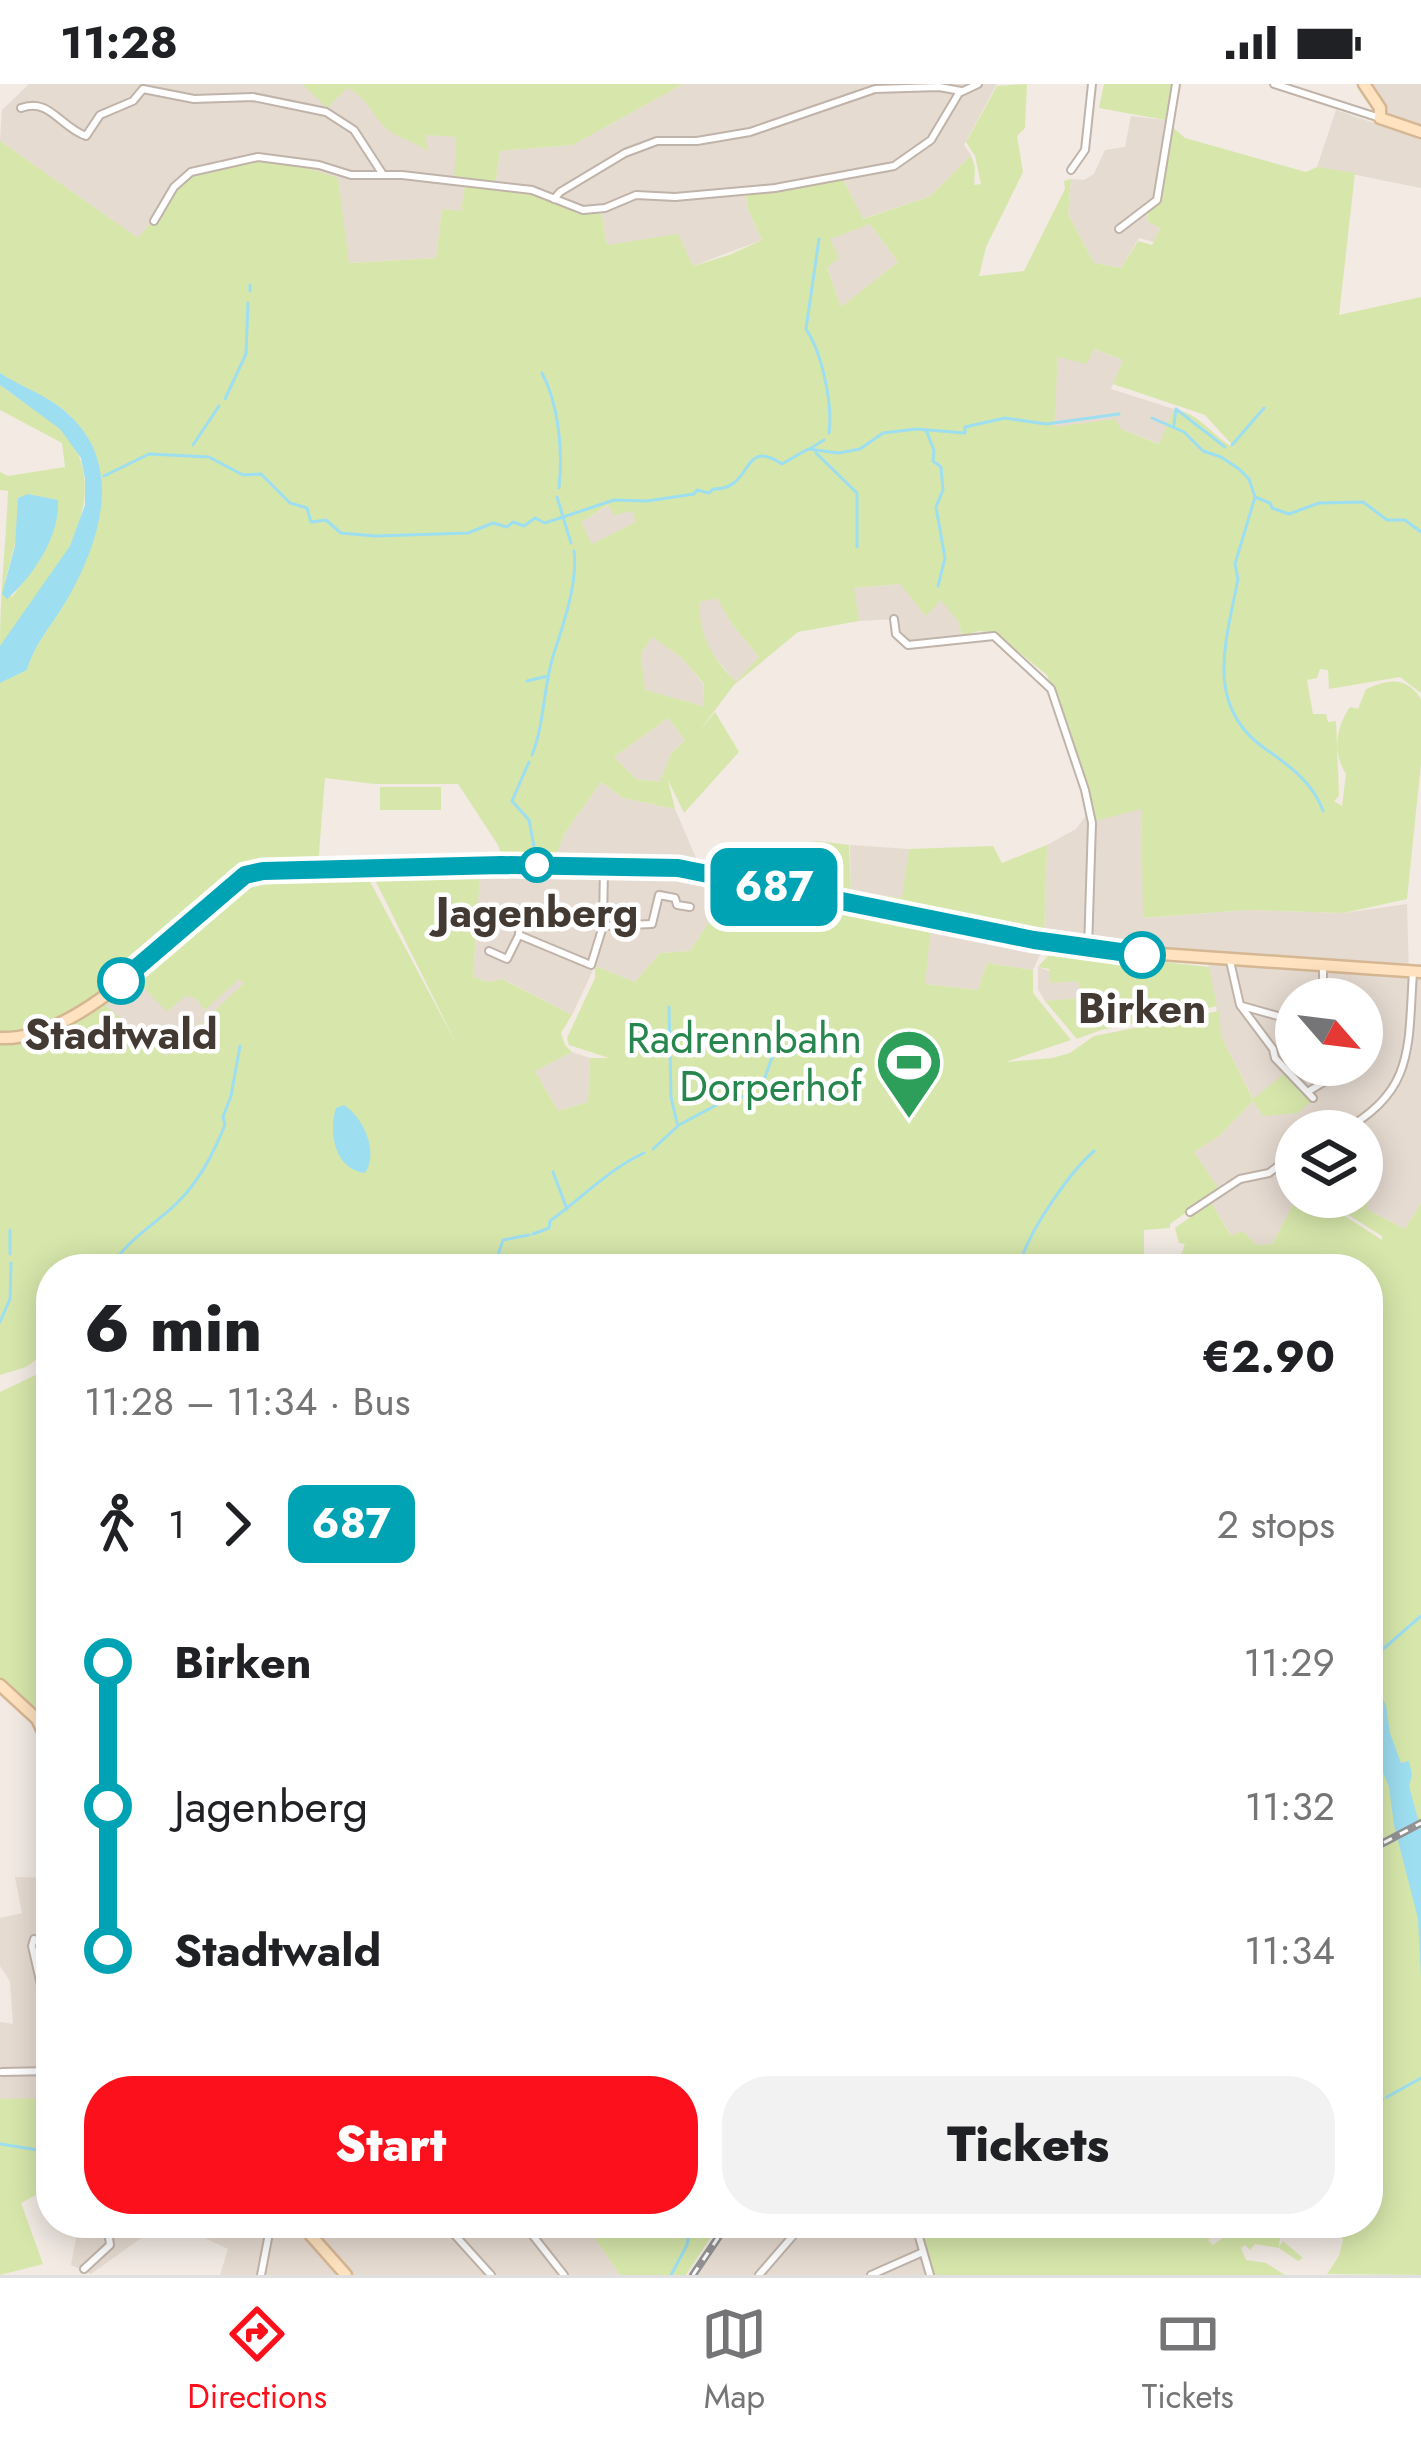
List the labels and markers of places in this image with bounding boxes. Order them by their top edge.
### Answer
marker: Jagenberg [521,849,553,881]
place label: Jagenberg [429,882,638,943]
marker: Birken [1120,933,1164,977]
marker: Stadtwald [99,959,143,1003]
place label: Birken [1078,978,1206,1039]
place label: Stadtwald [24,1004,218,1065]
place label: Radrennbahn Dorperhof [627,1008,863,1117]
sports icon: Radrennbahn Dorperhof [874,1027,944,1121]

